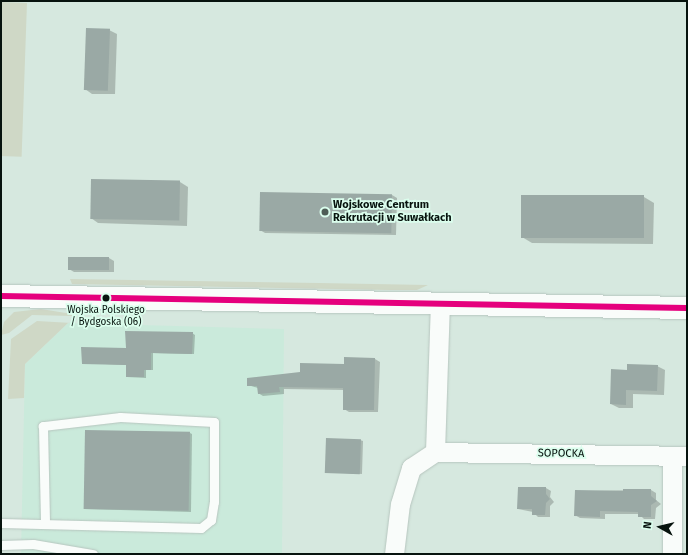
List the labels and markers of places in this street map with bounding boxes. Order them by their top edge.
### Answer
place label: Wojskowe Centrum Rekrutacji w Suwałkach [333,199,452,225]
marker: Wojskowe Centrum Rekrutacji w Suwałkach [320,207,330,217]
marker: Wojska Polskiego / Bydgoska (06) [101,293,111,303]
place label: Wojska Polskiego / Bydgoska (06) [67,304,145,328]

